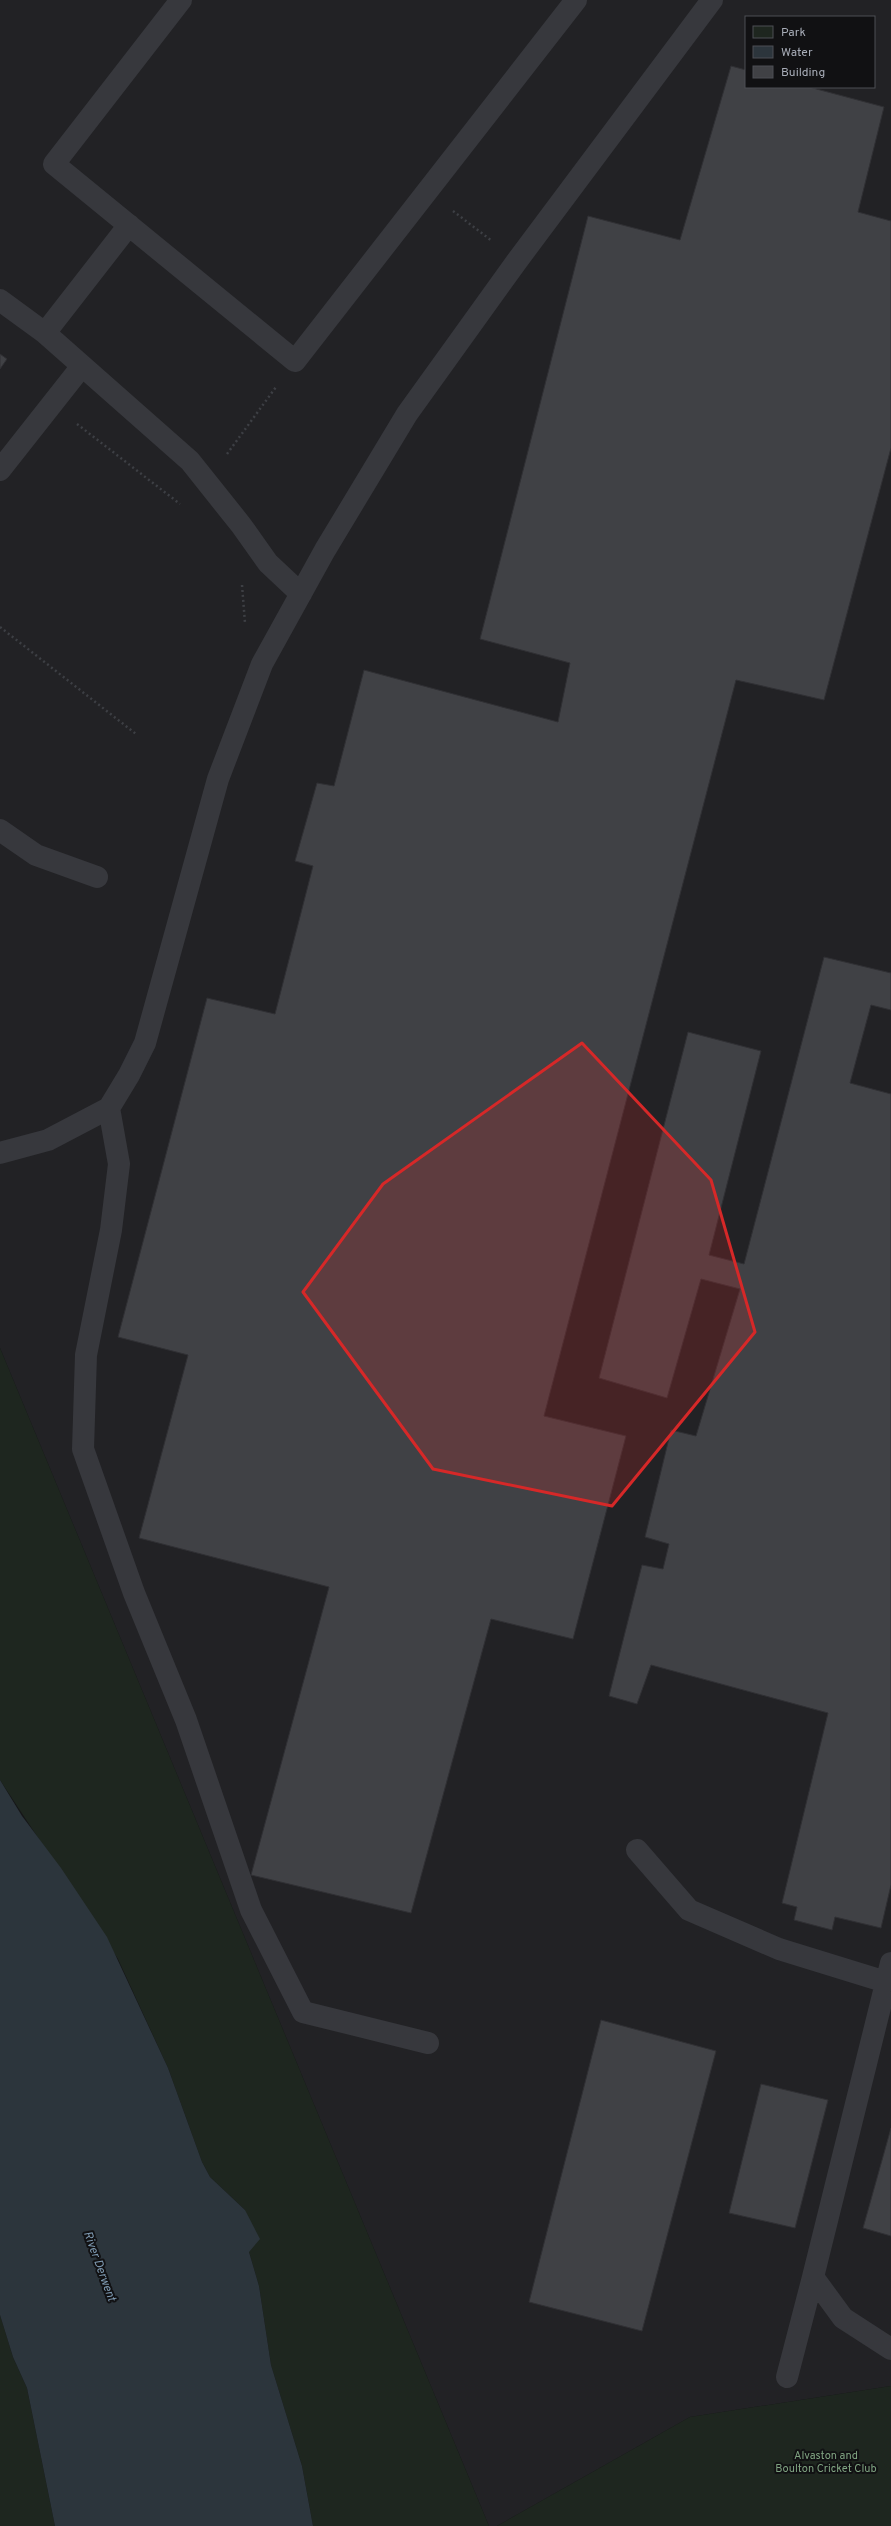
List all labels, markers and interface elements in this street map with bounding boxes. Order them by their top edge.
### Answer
legend [745,16,875,88]
text: Park [781,25,806,41]
text: Water [781,45,813,61]
text: Building [781,65,825,81]
water label: River Derwent [79,2229,119,2304]
park label: Alvaston and Boulton Cricket Club [775,2449,877,2476]

